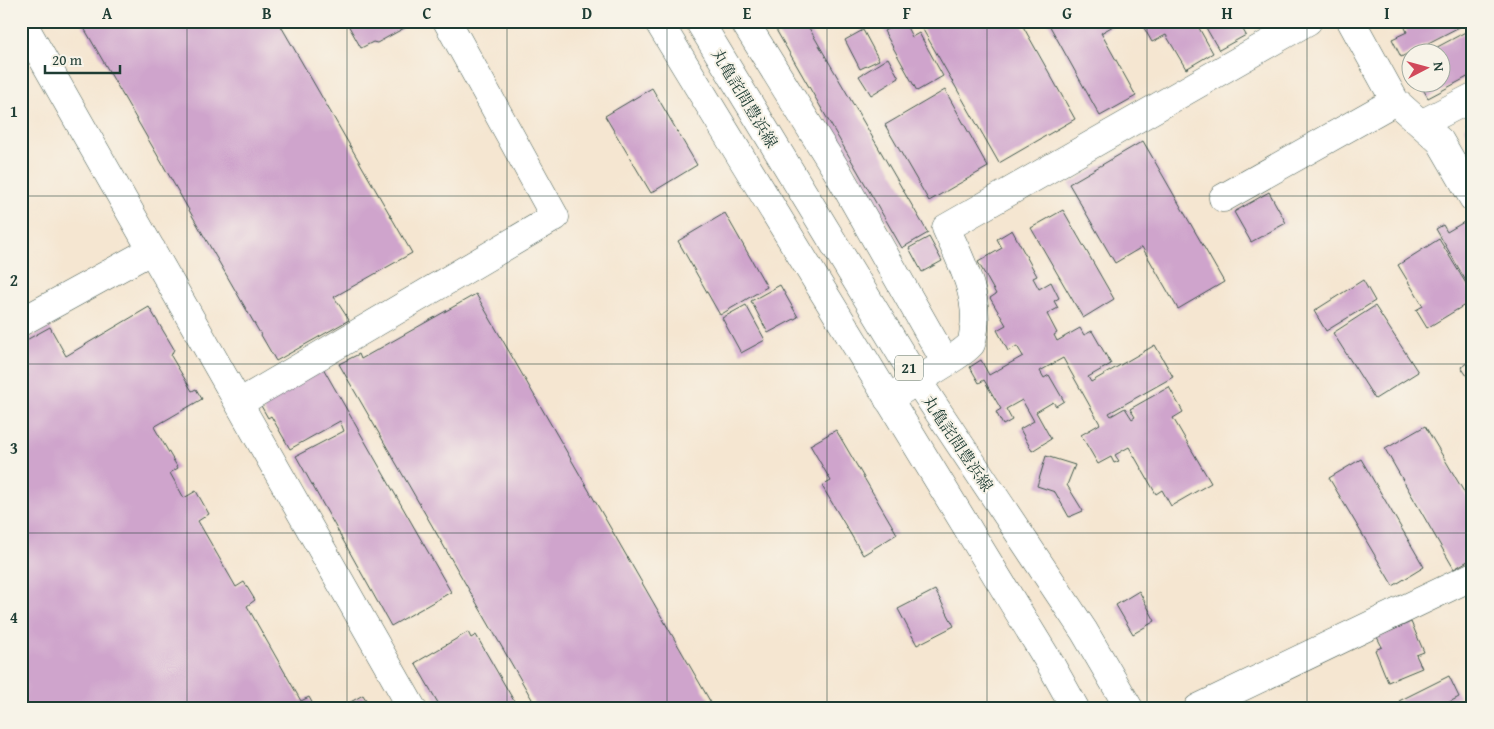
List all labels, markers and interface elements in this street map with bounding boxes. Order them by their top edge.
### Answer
text: A [102,1,113,25]
text: B [262,1,272,25]
text: C [422,1,432,25]
text: D [582,1,592,25]
text: E [743,1,752,25]
text: F [903,1,911,25]
text: G [1062,1,1072,25]
text: H [1221,1,1233,25]
text: I [1384,1,1390,25]
scale bar [45,42,120,74]
north arrow [1402,42,1452,92]
street label: 丸亀詫間豊浜線 [706,44,784,152]
text: 20 m [52,49,83,70]
text: N [1428,61,1449,73]
text: 1 [10,99,18,123]
text: 2 [10,268,18,292]
road number: 21 [895,356,923,380]
street label: 丸亀詫間豊浜線 [917,390,999,496]
text: 3 [10,436,18,460]
text: 4 [10,605,18,629]

